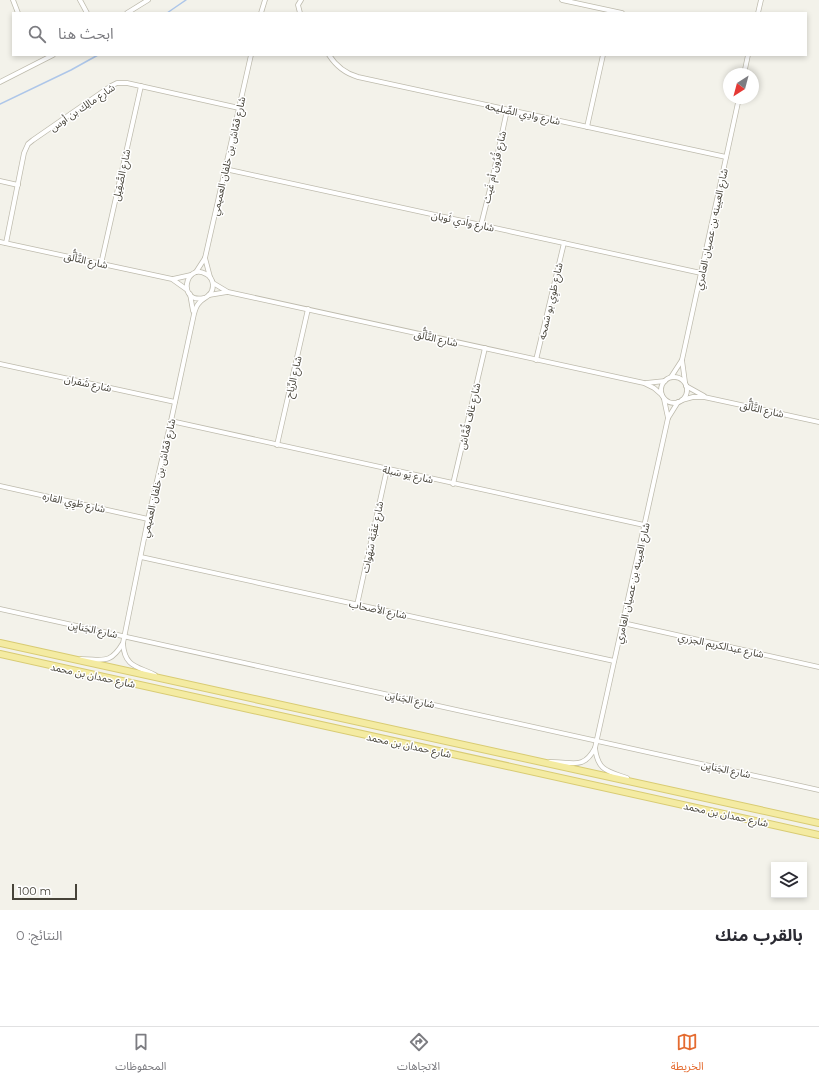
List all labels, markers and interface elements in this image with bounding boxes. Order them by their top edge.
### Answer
search box [12,12,807,56]
icon: search [26,23,48,45]
text: ابحث هنا [58,24,114,43]
north arrow [723,68,759,104]
street label: شارع مالِك بن أوس [47,81,118,135]
street label: شارع قمّاش بن خلفان العميمي [208,95,250,217]
street label: شارع وادِي الصِّليحه [484,99,562,129]
street label: شارع قُرُون أم غَيث [478,129,511,205]
street label: شارع الصَّقِيل [110,148,134,202]
street label: شارع العيينه بن عصيان العامري [692,167,732,291]
street label: شارع واَدي ثَوبان [430,208,496,236]
street label: شارع التَّألُّق [63,246,110,272]
street label: شارع طَوِي بو سَمحه [535,261,567,341]
street label: شارع التَّألُّق [413,324,460,350]
street label: شارع الرِّياح [282,355,306,400]
street label: شارع شَقران [63,372,113,396]
street label: شارع غاف قُمَّاش [454,381,484,451]
street label: شارع التَّألُّق [739,395,786,421]
street label: شارع قمّاش بن خلفان العميمي [138,417,180,539]
street label: شارع يَو سَبلة [381,463,435,487]
street label: شارع طَوِي القاره [41,489,107,517]
street label: شارع عَقَبَة سَهَوات [359,500,387,574]
street label: شارع العيينه بن عصيان العامري [612,521,654,645]
street label: شارع الأصحاب [348,597,408,623]
street label: شارع الجَنايِن [67,618,119,642]
street label: شارع عبدالكريم الجزري [677,630,765,662]
street label: شارع حمدان بن محمد [49,660,137,692]
street label: شارع الجَنايِن [384,688,436,712]
street label: شارع حمدان بن محمد [365,730,453,762]
street label: شارع الجَنايِن [700,758,752,782]
street label: شارع حمدان بن محمد [682,799,770,831]
map controls [771,862,807,898]
button: layers [771,862,807,898]
scale bar [12,882,77,901]
text: 100 m [18,884,51,898]
text: بالقرب منك [715,925,803,945]
text: النتائج: 0 [16,927,62,943]
tab: المحفوظات [115,1031,166,1078]
tab: الاتجاهات [397,1031,440,1078]
tab: الخريطة [671,1031,704,1078]

